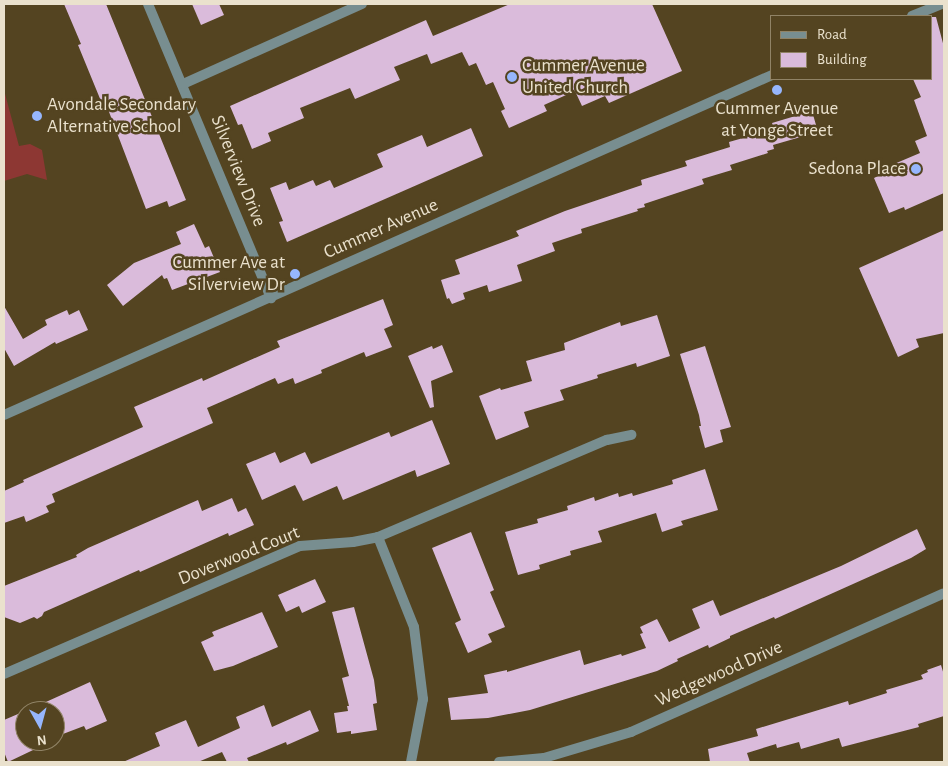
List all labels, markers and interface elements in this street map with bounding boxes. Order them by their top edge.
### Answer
legend [770,15,933,80]
text: Road [817,27,847,42]
text: Building [817,52,867,67]
place label: Cummer Avenue United Church [522,55,645,99]
marker: Cummer Avenue United Church [506,71,518,83]
marker: Cummer Avenue at Yonge Street [771,84,783,96]
place label: Avondale Secondary Alternative School [47,94,196,138]
place label: Cummer Avenue at Yonge Street [716,98,838,142]
marker: Avondale Secondary Alternative School [31,110,43,122]
street label: Silverview Drive [205,112,271,230]
place label: Sedona Place [809,158,906,180]
marker: Sedona Place [910,163,922,175]
street label: Cummer Avenue [320,194,442,264]
place label: Cummer Ave at Silverview Dr [173,252,285,296]
marker: Cummer Ave at Silverview Dr [289,268,301,280]
street label: Doverwood Court [175,521,303,591]
street label: Wedgewood Drive [652,636,786,712]
north arrow [15,701,65,751]
text: N [36,732,47,747]

